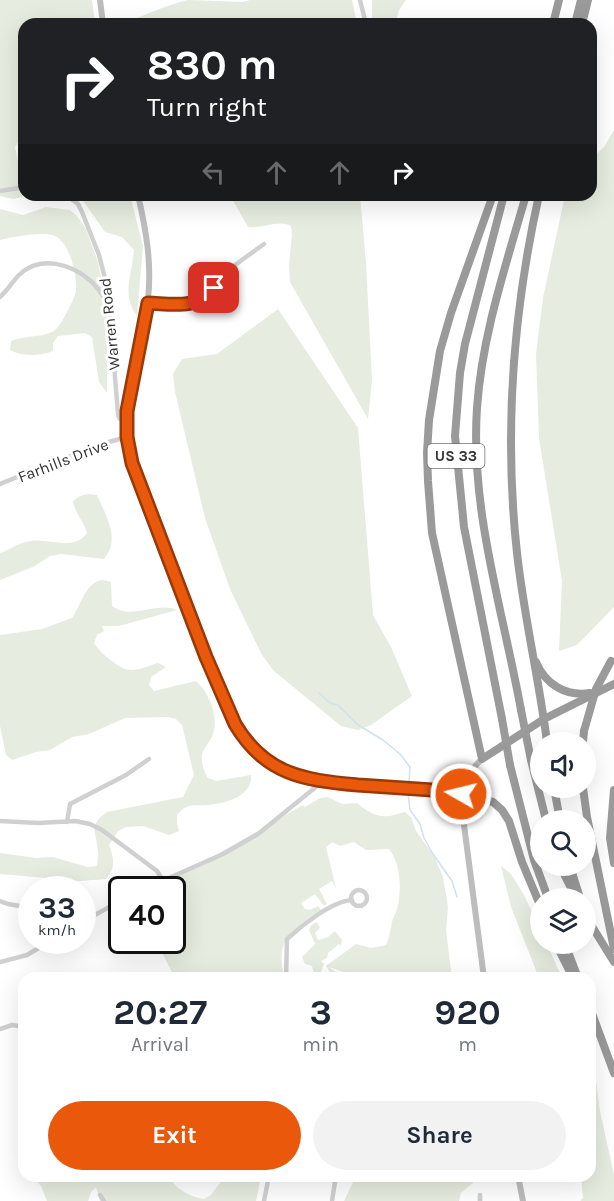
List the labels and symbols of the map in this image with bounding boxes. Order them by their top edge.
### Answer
pin [188,262,239,313]
street label: Warren Road [95,277,124,371]
street label: Farhills Drive [15,434,111,486]
road number: US 33 [428,444,484,468]
position arrow [429,762,493,826]
speed limit sign: 40 [108,876,186,954]

